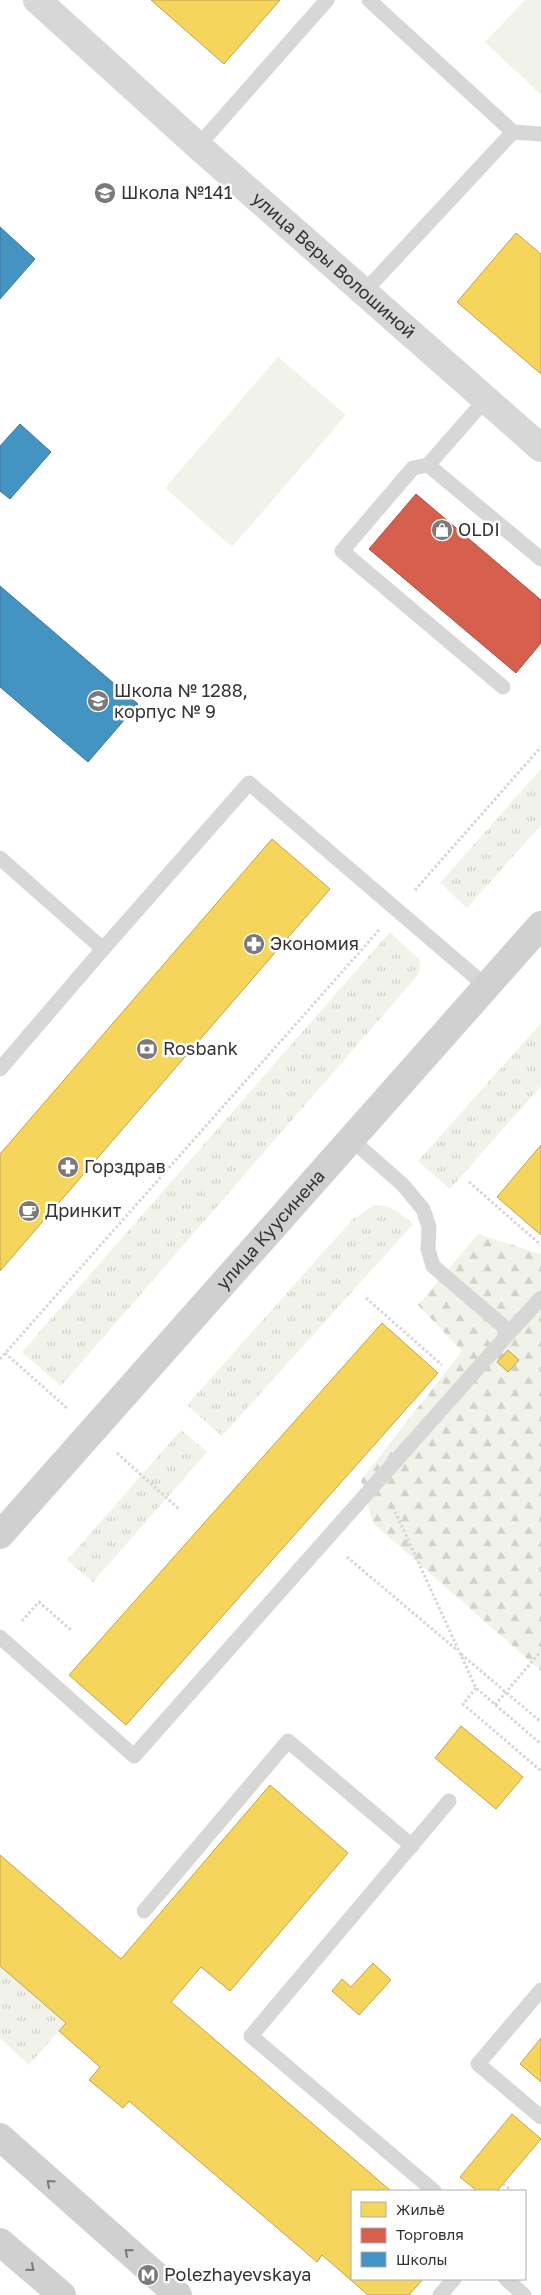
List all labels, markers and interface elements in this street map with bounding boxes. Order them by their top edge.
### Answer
school or university icon: Школа №141 [93,181,117,205]
place label: Школа №141 [121,181,233,203]
street label: улица Веры Волошиной [248,187,421,343]
shop icon: OLDI [430,518,454,542]
place label: OLDI [458,518,500,540]
place label: Школа № 1288, корпус № 9 [114,679,248,722]
school or university icon: Школа № 1288, корпус № 9 [86,689,110,713]
pharmacy icon: Экономия [242,932,266,956]
place label: Экономия [270,932,359,954]
bank icon: Rosbank [135,1037,159,1061]
place label: Rosbank [163,1037,238,1059]
pharmacy icon: Горздрав [56,1155,80,1179]
place label: Горздрав [84,1155,166,1177]
street label: улица Куусинена [211,1165,329,1294]
cafe icon: Дринкит [17,1199,41,1223]
place label: Дринкит [45,1199,121,1221]
one-way arrow [46,2180,55,2189]
legend [351,2190,526,2280]
text: Жильё [396,2200,445,2218]
text: Торговля [396,2225,464,2243]
one-way arrow [124,2248,133,2257]
text: Школы [396,2250,447,2268]
one-way arrow [25,2263,34,2272]
metro station icon: Polezhayevskaya [136,2263,160,2287]
place label: Polezhayevskaya [164,2263,311,2285]

